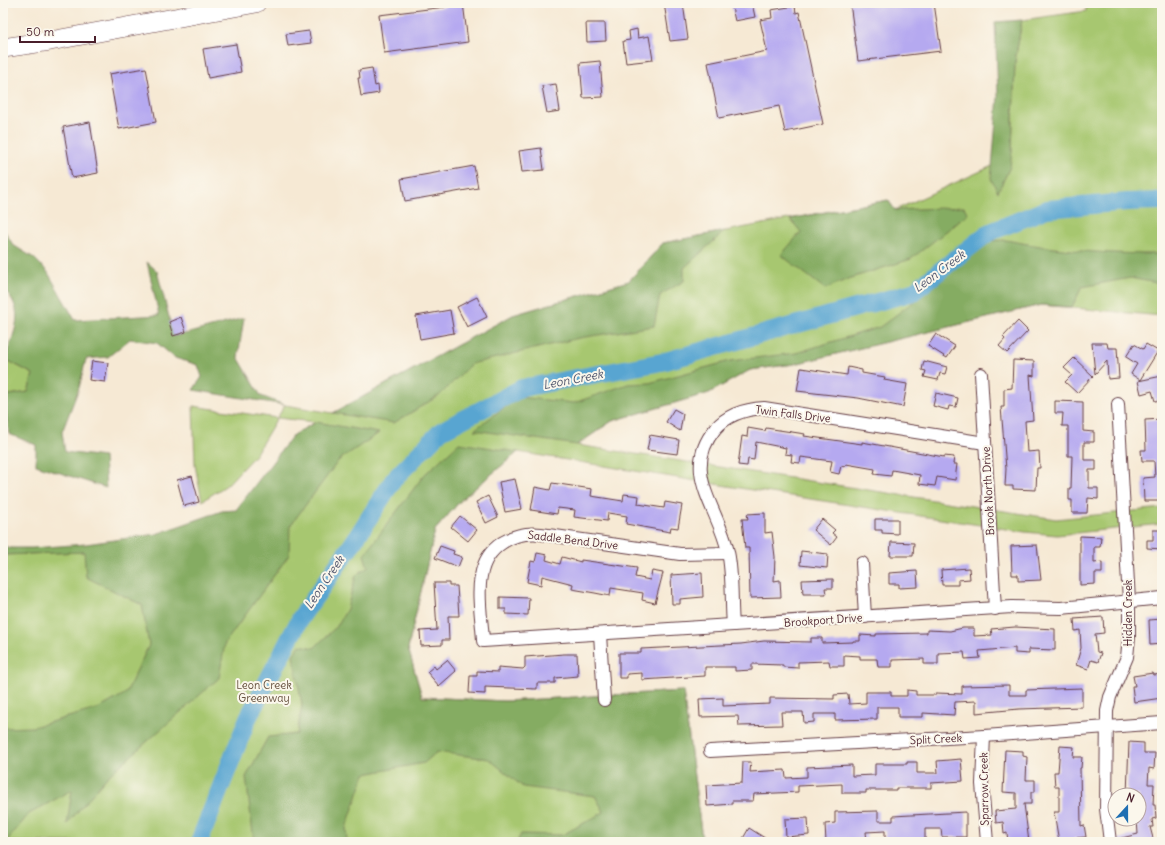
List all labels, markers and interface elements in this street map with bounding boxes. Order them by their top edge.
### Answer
scale bar [20,18,95,44]
text: 50 m [26,24,55,39]
water label: Leon Creek [910,246,968,295]
water label: Leon Creek [542,366,605,392]
street label: Twin Falls Drive [755,402,831,426]
street label: Brook North Drive [979,446,997,536]
street label: Saddle Bend Drive [527,528,619,552]
water label: Leon Creek [301,552,348,611]
street label: Hidden Creek [1121,579,1135,646]
street label: Brookport Drive [783,610,863,630]
park label: Leon Creek Greenway [236,678,292,705]
street label: Split Creek [909,731,963,747]
street label: Sparrow Creek [976,752,992,826]
north arrow [1107,787,1147,827]
text: N [1125,790,1137,806]

